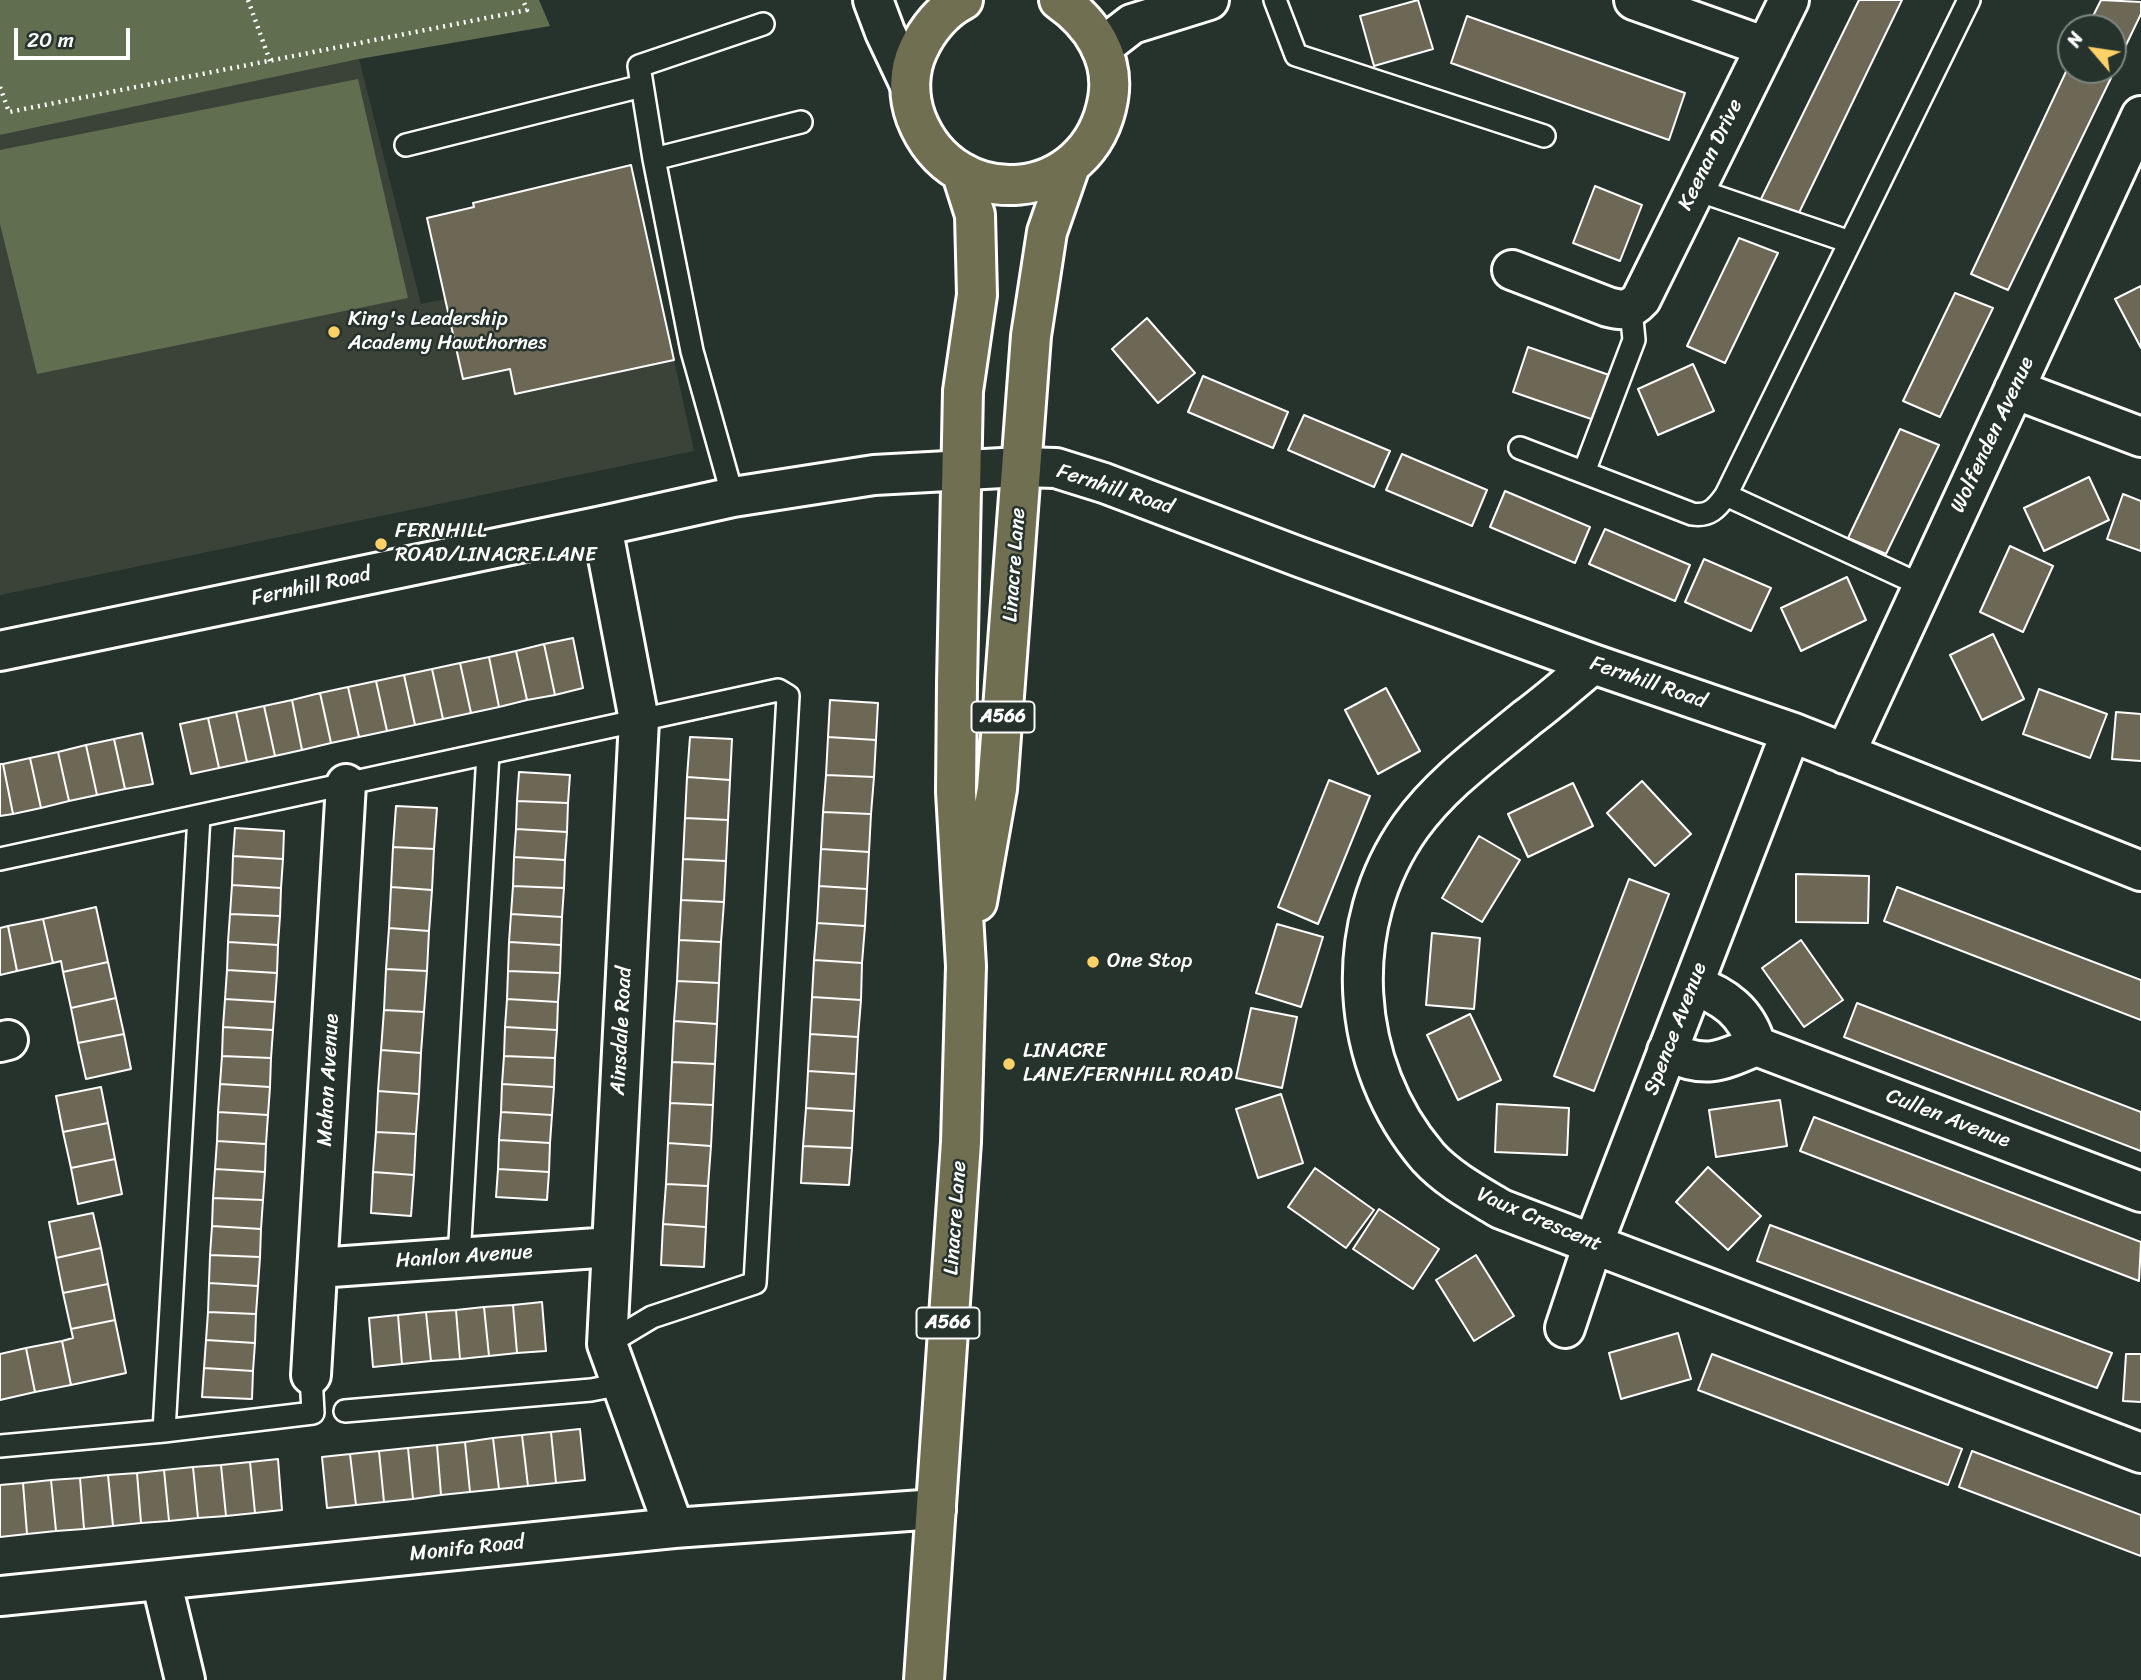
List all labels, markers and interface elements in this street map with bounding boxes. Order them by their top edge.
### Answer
scale bar [18,14,133,58]
north arrow [2057,14,2127,84]
text: 20 m [27,21,74,59]
text: N [2057,26,2093,53]
street label: Keenan Drive [1673,95,1749,215]
place label: King's Leadership Academy Hawthornes [348,307,547,357]
marker: King's Leadership Academy Hawthornes [326,324,342,340]
street label: Wolfenden Avenue [1946,353,2040,517]
street label: Fernhill Road [1053,459,1177,521]
street label: Linacre Lane [998,507,1032,623]
place label: FERNHILL ROAD/LINACRE LANE [395,519,597,569]
marker: FERNHILL ROAD/LINACRE LANE [373,536,389,552]
street label: Fernhill Road [249,562,373,612]
street label: Fernhill Road [1586,651,1710,715]
road number: A566 [972,702,1034,732]
place label: One Stop [1107,949,1192,975]
marker: One Stop [1085,954,1101,970]
street label: Spence Avenue [1639,959,1713,1099]
street label: Ainsdale Road [606,966,638,1096]
street label: Mahon Avenue [313,1013,345,1147]
place label: LINACRE LANE/FERNHILL ROAD [1023,1039,1233,1089]
marker: LINACRE LANE/FERNHILL ROAD [1001,1056,1017,1072]
street label: Cullen Avenue [1882,1084,2014,1154]
street label: Linacre Lane [939,1160,973,1276]
street label: Vaux Crescent [1473,1182,1605,1258]
street label: Hanlon Avenue [395,1240,533,1274]
road number: A566 [916,1308,979,1338]
street label: Monifa Road [408,1530,526,1568]

